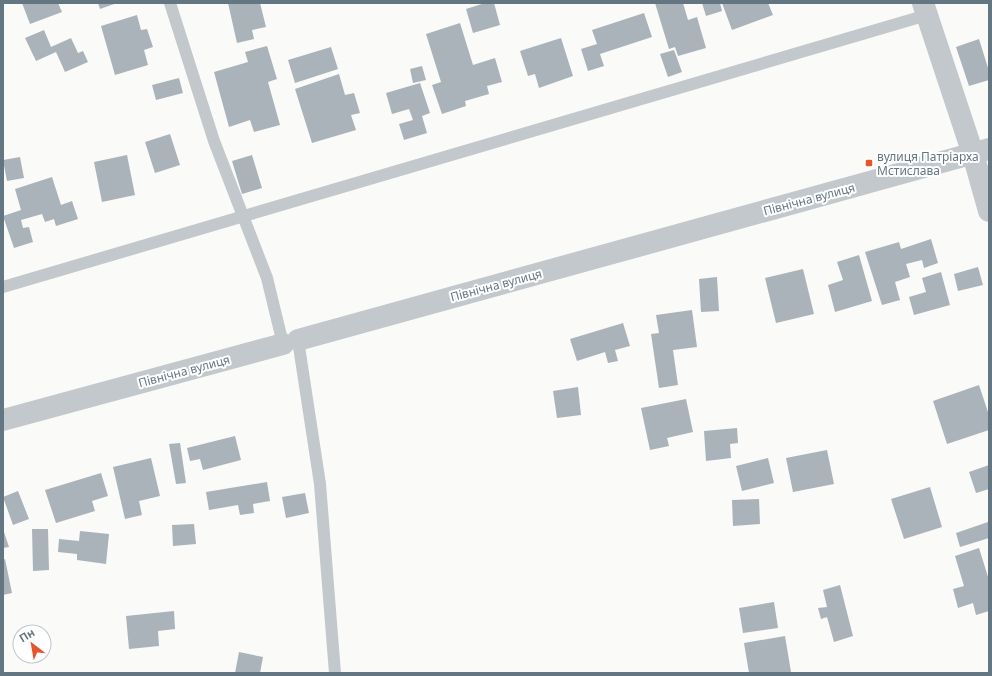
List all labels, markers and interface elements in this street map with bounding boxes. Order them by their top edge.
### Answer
place label: вулиця Патріарха Мстислава [877,148,979,179]
marker: вулиця Патріарха Мстислава [864,158,874,168]
street label: Північна вулиця [761,179,857,219]
street label: Північна вулиця [448,265,544,305]
street label: Північна вулиця [136,351,232,391]
north arrow [12,624,52,664]
text: Пн [16,625,37,645]

